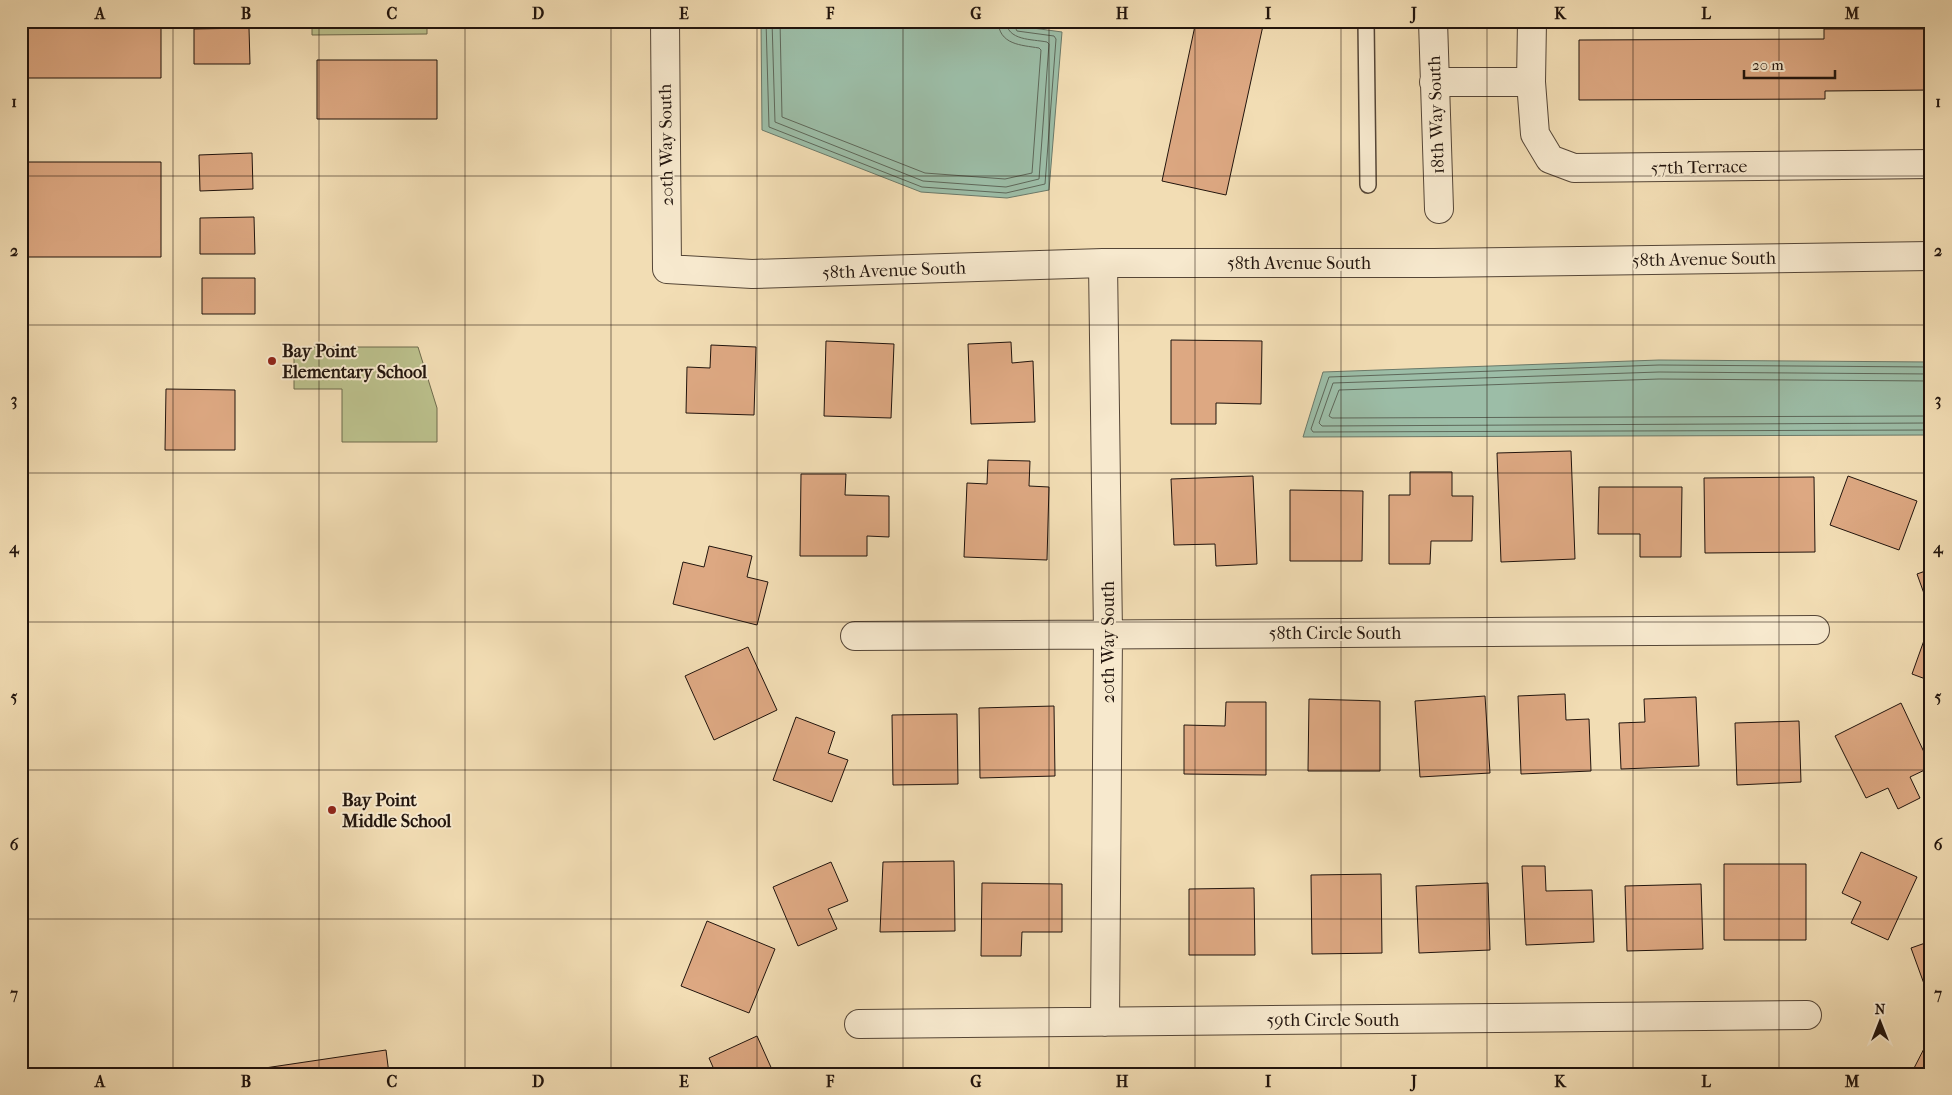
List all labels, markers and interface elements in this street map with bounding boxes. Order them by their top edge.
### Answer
text: A [94,4,106,23]
text: B [241,4,251,23]
text: C [387,4,398,23]
text: D [532,4,544,23]
text: E [679,4,689,23]
text: F [825,4,835,23]
text: G [970,4,982,23]
text: H [1116,4,1129,23]
text: I [1265,4,1272,23]
text: J [1409,4,1417,24]
text: K [1554,4,1567,23]
text: L [1701,4,1711,23]
text: M [1844,4,1860,23]
scale bar [1744,48,1836,80]
street label: 18th Way South [1424,55,1449,175]
text: 20 m [1752,56,1784,74]
street label: 20th Way South [655,84,678,206]
text: 1 [11,92,17,111]
text: 1 [1935,92,1941,111]
street label: 57th Terrace [1650,156,1748,179]
text: 2 [10,241,18,260]
text: 2 [1934,241,1942,260]
street label: 58th Avenue South [1632,248,1776,271]
street label: 58th Avenue South [1227,253,1371,274]
street label: 58th Avenue South [822,257,966,284]
place label: Bay Point Elementary School [282,341,428,383]
marker: Bay Point Elementary School [266,355,278,367]
text: 3 [11,390,17,410]
text: 3 [1935,390,1941,410]
text: 4 [8,538,20,558]
text: 4 [1932,538,1944,558]
street label: 20th Way South [1098,581,1119,703]
street label: 58th Circle South [1269,623,1401,644]
text: 5 [11,687,18,706]
text: 5 [1935,687,1942,706]
place label: Bay Point Middle School [341,790,452,832]
marker: Bay Point Middle School [326,804,338,816]
text: 6 [10,835,19,854]
text: 6 [1934,835,1943,854]
text: 7 [9,984,18,1003]
text: 7 [1933,984,1942,1003]
north arrow [1854,998,1904,1048]
text: N [1875,1001,1886,1018]
street label: 59th Circle South [1267,1010,1399,1031]
text: A [94,1072,106,1091]
text: B [241,1072,251,1091]
text: C [387,1072,398,1091]
text: D [532,1072,544,1091]
text: E [679,1072,689,1091]
text: F [825,1072,835,1091]
text: G [970,1072,982,1091]
text: H [1116,1072,1129,1091]
text: I [1265,1072,1272,1091]
text: J [1409,1072,1417,1092]
text: K [1554,1072,1567,1091]
text: L [1701,1072,1711,1091]
text: M [1844,1072,1860,1091]

